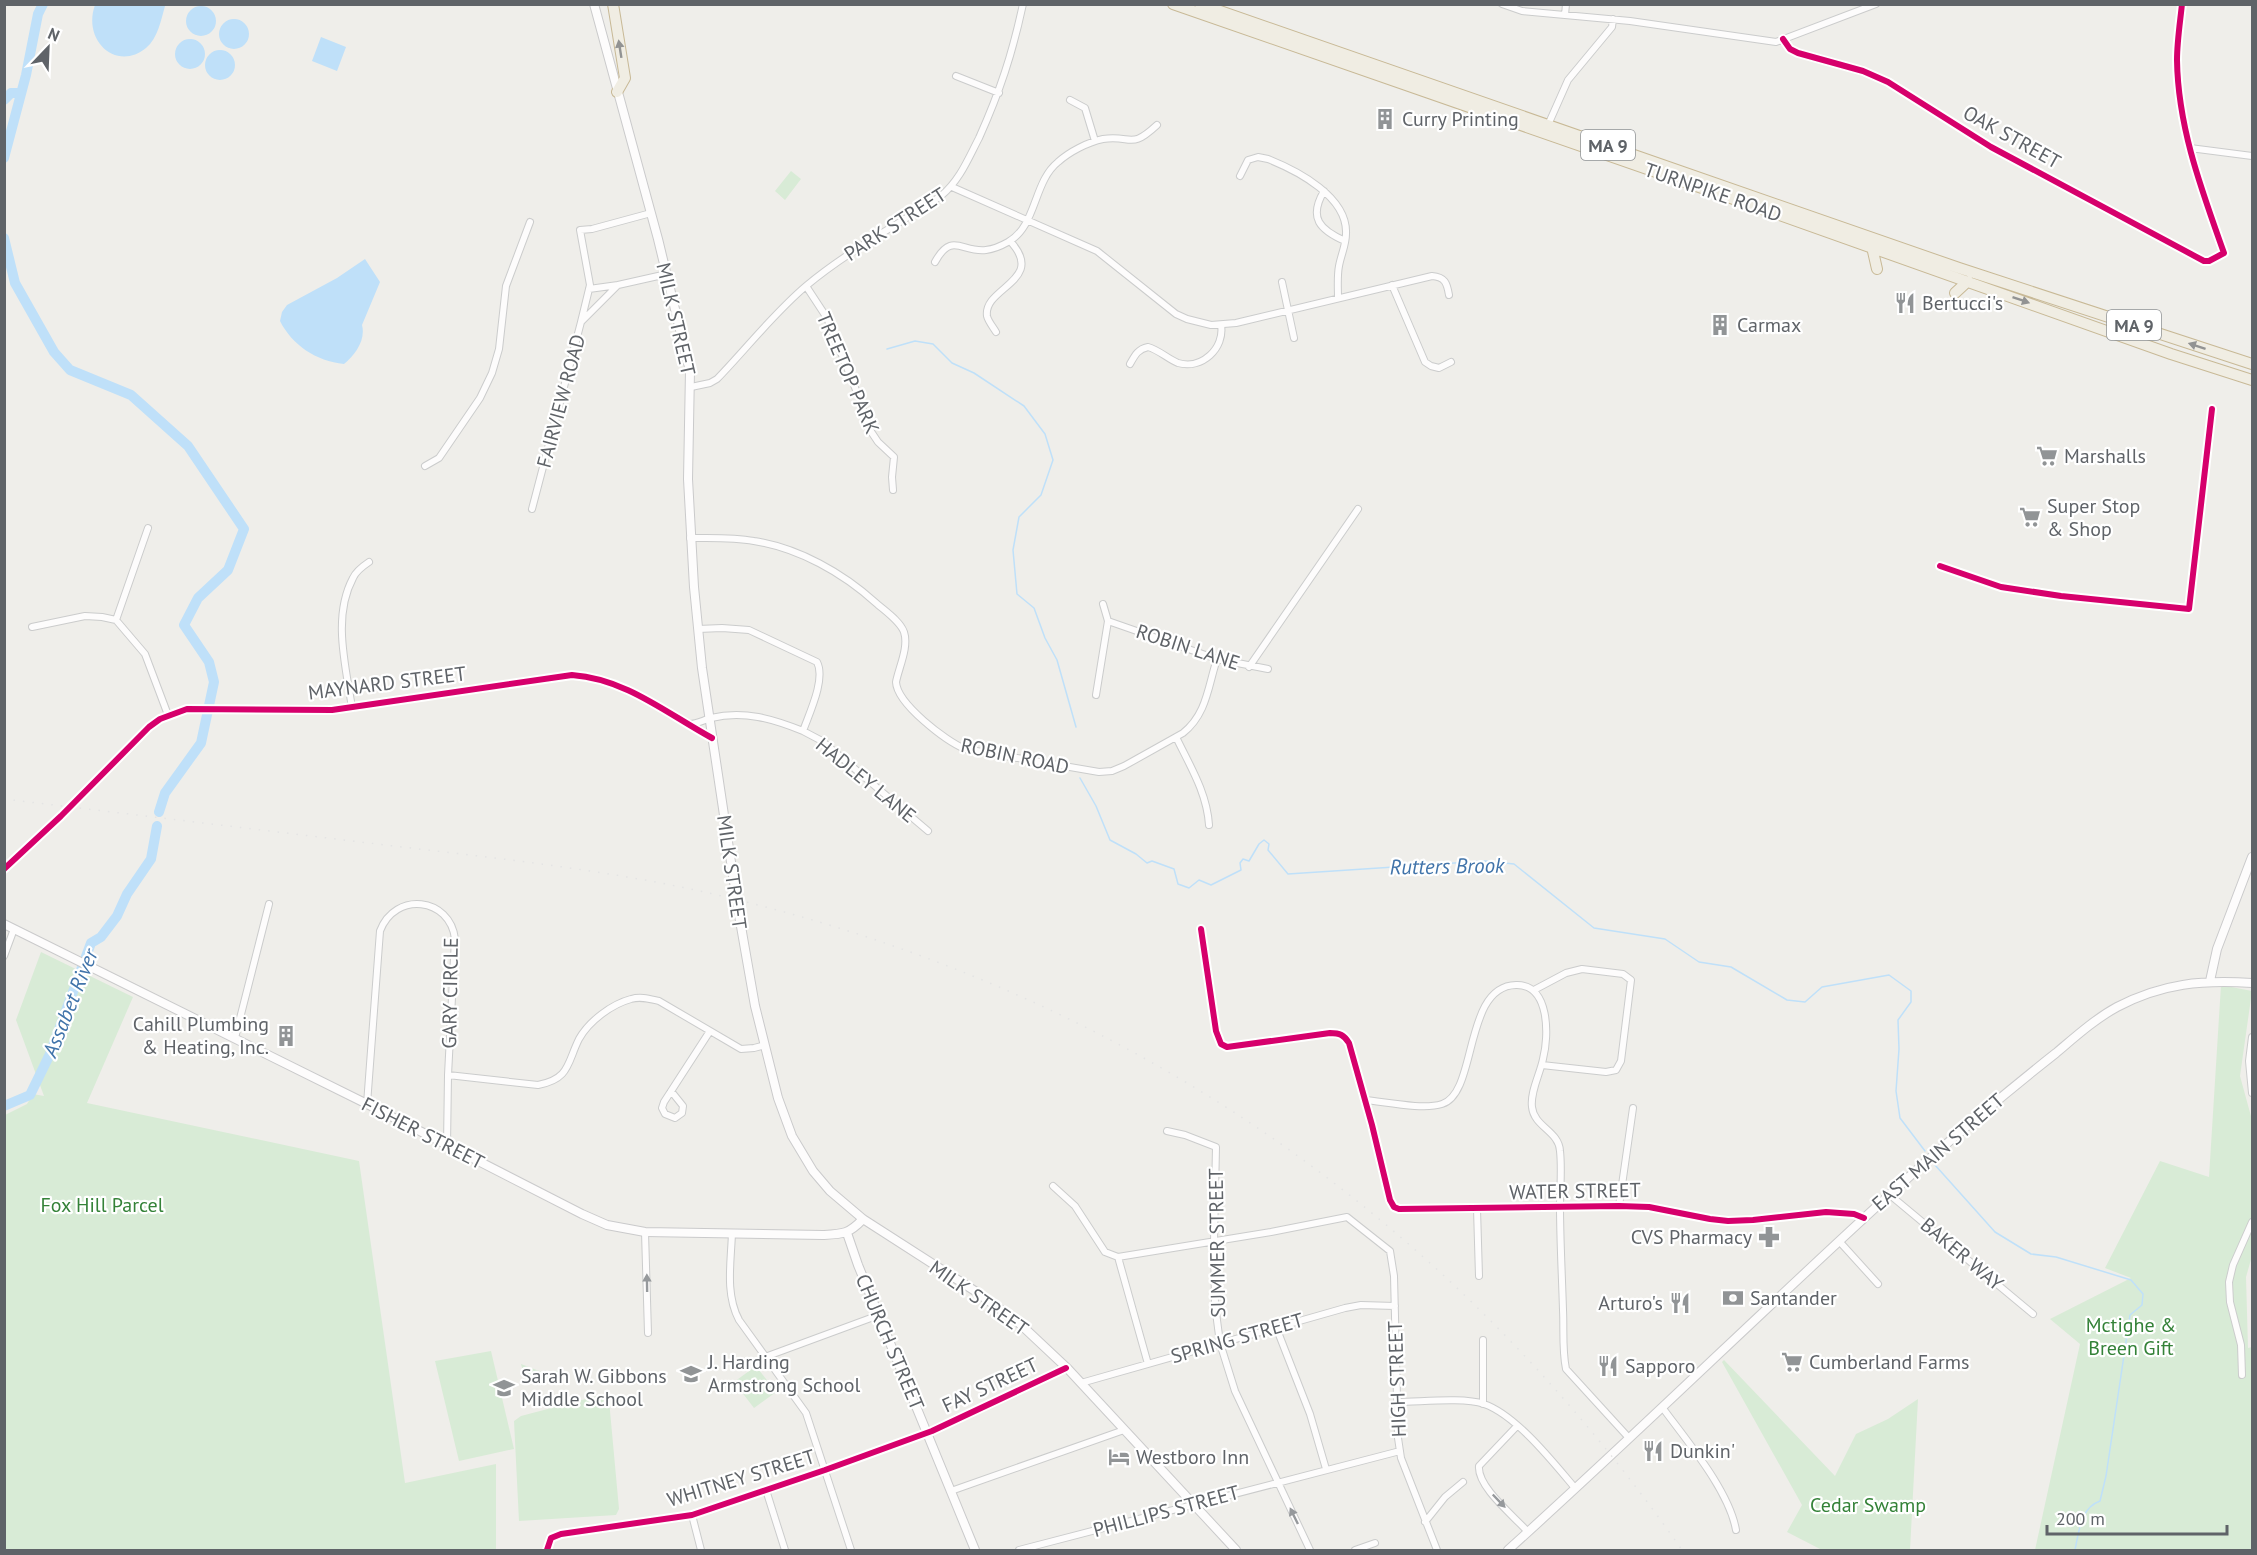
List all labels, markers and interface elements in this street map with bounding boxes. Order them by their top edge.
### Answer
north arrow [18,18,78,78]
text: N [45,23,63,45]
one-way arrow [615,40,624,59]
street label: OAK STREET [1958,99,2066,175]
place label: Curry Printing [1402,106,1519,132]
building icon: Curry Printing [1373,107,1397,131]
road number: MA 9 [1581,130,1635,160]
street label: TURNPIKE ROAD [1641,156,1785,228]
street label: PARK STREET [839,181,951,267]
street label: MILK STREET [650,260,702,378]
place label: Bertucci's [1922,290,2003,316]
restaurant icon: Bertucci's [1893,291,1917,315]
one-way arrow [2012,295,2030,305]
street label: TREETOP PARK [811,308,885,438]
road number: MA 9 [2107,310,2161,340]
place label: Carmax [1737,312,1801,338]
building icon: Carmax [1708,313,1732,337]
street label: FAIRVIEW ROAD [531,331,591,471]
one-way arrow [2188,341,2206,350]
place label: Marshalls [2064,443,2146,469]
supermarket icon: Marshalls [2035,444,2059,468]
place label: Super Stop & Shop [2047,493,2140,542]
supermarket icon: Super Stop & Shop [2018,505,2042,529]
street label: ROBIN LANE [1133,618,1243,676]
street label: MAYNARD STREET [307,660,467,706]
street label: HADLEY LANE [811,732,921,828]
street label: ROBIN ROAD [959,732,1071,780]
street label: MILK STREET [711,813,753,931]
water label: Rutters Brook [1389,851,1506,880]
street label: GARY CIRCLE [436,937,464,1049]
water label: Assabet River [36,943,105,1062]
place label: Cahill Plumbing & Heating, Inc. [133,1011,269,1060]
building icon: Cahill Plumbing & Heating, Inc. [274,1024,298,1048]
street label: EAST MAIN STREET [1866,1087,2010,1217]
street label: FISHER STREET [357,1091,489,1175]
street label: SUMMER STREET [1203,1168,1231,1318]
street label: WATER STREET [1509,1177,1641,1205]
park label: Fox Hill Parcel [40,1192,164,1218]
street label: BAKER WAY [1915,1212,2010,1297]
place label: CVS Pharmacy [1631,1224,1753,1250]
pharmacy icon: CVS Pharmacy [1757,1225,1781,1249]
street label: MILK STREET [924,1254,1034,1342]
street label: CHURCH STREET [850,1270,930,1414]
one-way arrow [642,1273,652,1292]
place label: Santander [1750,1285,1837,1311]
bank icon: Santander [1721,1286,1745,1310]
place label: Arturo's [1598,1290,1663,1316]
restaurant icon: Arturo's [1668,1291,1692,1315]
street label: SPRING STREET [1168,1307,1306,1369]
park label: Mctighe & Breen Gift [2086,1312,2176,1361]
street label: HIGH STREET [1382,1320,1412,1438]
place label: J. Harding Armstrong School [707,1349,860,1398]
place label: Cumberland Farms [1809,1349,1969,1375]
supermarket icon: Cumberland Farms [1780,1350,1804,1374]
street label: FAY STREET [938,1351,1042,1419]
place label: Sapporo [1625,1353,1695,1379]
restaurant icon: Sapporo [1596,1354,1620,1378]
school or university icon: J. Harding Armstrong School [679,1362,703,1386]
place label: Sarah W. Gibbons Middle School [521,1363,667,1412]
school or university icon: Sarah W. Gibbons Middle School [492,1376,516,1400]
place label: Dunkin' [1670,1438,1735,1464]
restaurant icon: Dunkin' [1641,1439,1665,1463]
street label: WHITNEY STREET [664,1443,818,1513]
place label: Westboro Inn [1136,1444,1249,1470]
hotel icon: Westboro Inn [1107,1445,1131,1469]
street label: PHILLIPS STREET [1090,1479,1242,1543]
park label: Cedar Swamp [1810,1492,1926,1518]
one-way arrow [1492,1493,1505,1508]
scale bar [2047,1498,2227,1536]
text: 200 m [2056,1507,2105,1530]
one-way arrow [1290,1508,1299,1525]

